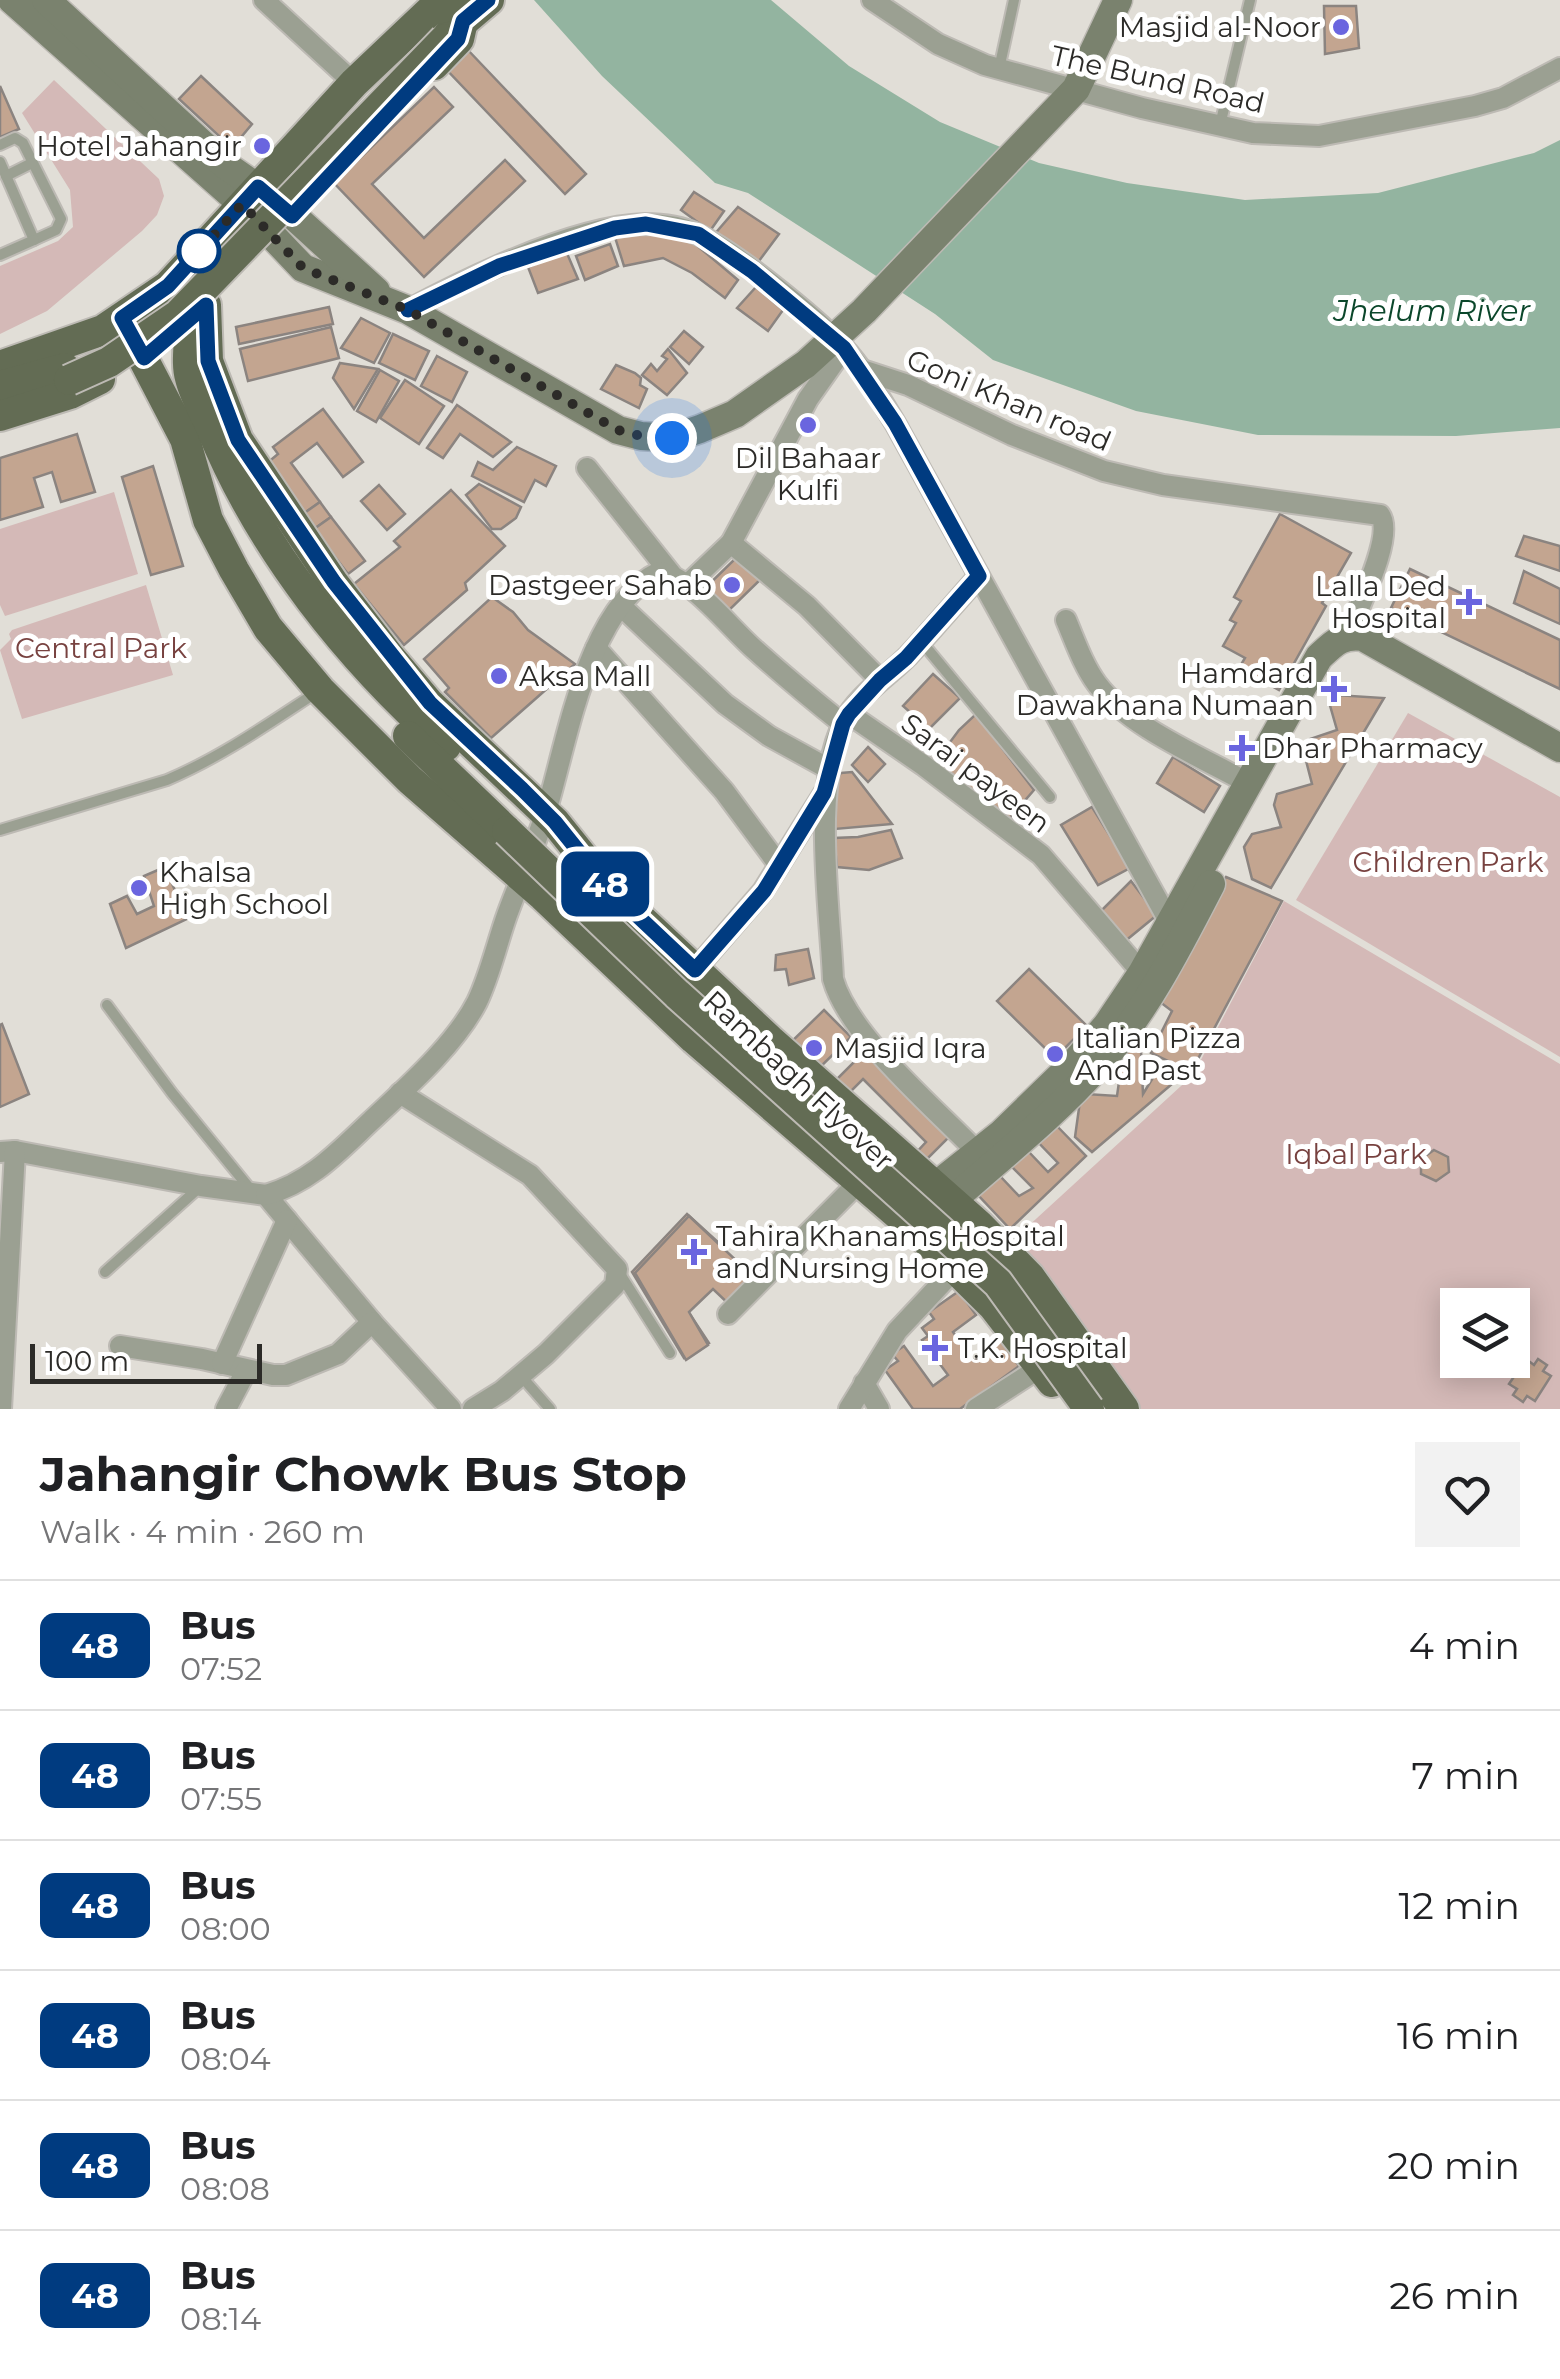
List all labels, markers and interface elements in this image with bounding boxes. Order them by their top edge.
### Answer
place label: Masjid al-Noor [1119,10,1321,44]
marker: Masjid al-Noor [1330,16,1352,38]
street label: The Bund Road [1048,38,1268,120]
place label: Hotel Jahangir [36,129,242,163]
marker: Hotel Jahangir [251,135,273,157]
unlabelled marker [178,230,220,272]
water label: Jhelum River [1332,292,1531,329]
street label: Goni Khan road [902,342,1116,458]
your location [647,413,697,463]
marker: Dil Bahaar Kulfi [797,414,819,436]
place label: Dil Bahaar Kulfi [735,441,881,507]
place label: Dastgeer Sahab [488,568,712,602]
place label: Lalla Ded Hospital [1315,569,1446,635]
marker: Dastgeer Sahab [721,574,743,596]
marker: Lalla Ded Hospital [1456,589,1482,615]
park label: Central Park [15,631,187,665]
place label: Hamdard Dawakhana Numaan [1016,656,1314,722]
place label: Aksa Mall [519,659,651,693]
marker: Aksa Mall [488,665,510,687]
marker: Hamdard Dawakhana Numaan [1323,678,1345,700]
street label: Sarai payeen [895,706,1057,840]
place label: Dhar Pharmacy [1262,731,1484,765]
marker: Dhar Pharmacy [1231,737,1253,759]
park label: Children Park [1353,845,1544,879]
line badge: 48 [560,852,650,916]
place label: Khalsa High School [159,855,329,921]
text: 48 [581,863,629,906]
marker: Khalsa High School [128,877,150,899]
street label: Rambagh Flyover [697,983,901,1177]
place label: Italian Pizza And Past [1075,1021,1241,1087]
place label: Masjid Iqra [834,1031,987,1065]
marker: Masjid Iqra [803,1037,825,1059]
marker: Italian Pizza And Past [1044,1043,1066,1065]
park label: Iqbal Park [1285,1137,1427,1171]
place label: Tahira Khanams Hospital and Nursing Home [716,1219,1065,1285]
marker: Tahira Khanams Hospital and Nursing Home [681,1239,707,1265]
map controls [1440,1288,1530,1378]
button: layers [1440,1288,1530,1378]
place label: T.K. Hospital [958,1331,1127,1365]
marker: T.K. Hospital [922,1335,948,1361]
scale bar [30,1339,262,1384]
text: 100 m [45,1344,129,1378]
button: heart [1415,1442,1520,1547]
text: Jahangir Chowk Bus Stop [40,1445,687,1503]
text: Walk · 4 min · 260 m [40,1512,365,1551]
text: Bus [180,1602,255,1649]
text: 4 min [1409,1622,1520,1669]
text: 48 [71,1624,119,1667]
text: 07:52 [180,1649,262,1688]
text: Bus [180,1732,255,1779]
text: 7 min [1411,1752,1520,1799]
text: 48 [71,1754,119,1797]
text: 07:55 [180,1779,262,1818]
text: Bus [180,1862,255,1909]
text: 12 min [1399,1882,1520,1929]
text: 48 [71,1884,119,1927]
text: 08:00 [180,1909,271,1948]
text: Bus [180,1992,255,2039]
text: 16 min [1397,2012,1520,2059]
text: 48 [71,2014,119,2057]
text: 08:04 [180,2039,271,2078]
text: Bus [180,2122,255,2169]
text: 20 min [1387,2142,1520,2189]
text: 48 [71,2144,119,2187]
text: 08:08 [180,2169,270,2208]
text: Bus [180,2252,255,2299]
text: 26 min [1389,2272,1520,2319]
text: 48 [71,2274,119,2317]
text: 08:14 [180,2299,261,2338]

